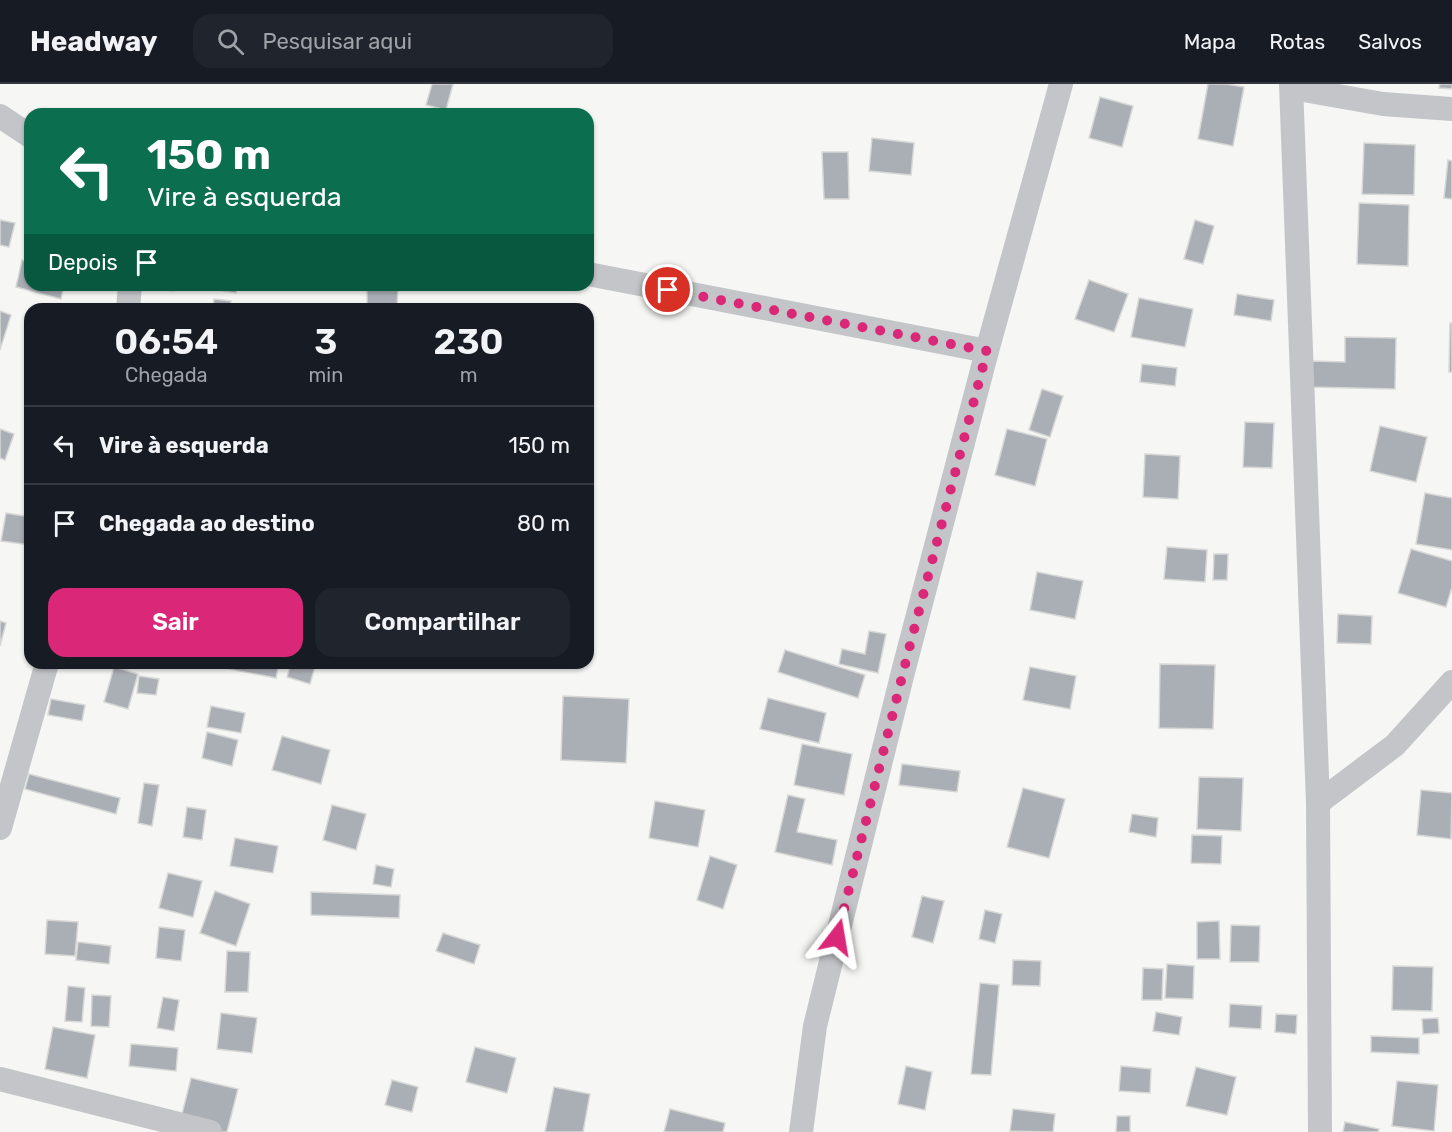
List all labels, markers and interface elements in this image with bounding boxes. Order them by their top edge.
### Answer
search box [193,14,613,68]
text: Headway [30,25,157,58]
icon: search [214,25,247,58]
text: Pesquisar aqui [262,28,412,55]
text: Mapa [1184,29,1236,54]
text: Rotas [1269,29,1325,54]
text: Salvos [1358,29,1422,54]
text: 150 m [147,130,271,180]
icon: left [48,132,126,210]
text: Vire à esquerda [147,181,342,213]
icon: arrive [130,246,163,279]
text: Depois [48,249,118,276]
pin [642,264,693,315]
icon: arrive [651,273,684,306]
text: 06:54 [114,320,218,363]
text: 3 [314,320,338,363]
text: 230 [434,320,504,363]
text: Chegada [125,363,208,387]
text: min [309,363,343,387]
text: m [460,363,478,387]
icon: left [48,429,81,462]
text: Vire à esquerda [99,432,269,459]
text: 150 m [509,432,570,459]
icon: arrive [48,507,81,540]
text: Chegada ao destino [99,510,315,537]
text: 80 m [517,510,570,537]
button: Sair [48,588,303,657]
button: Compartilhar [315,588,570,657]
position arrow [805,905,869,969]

